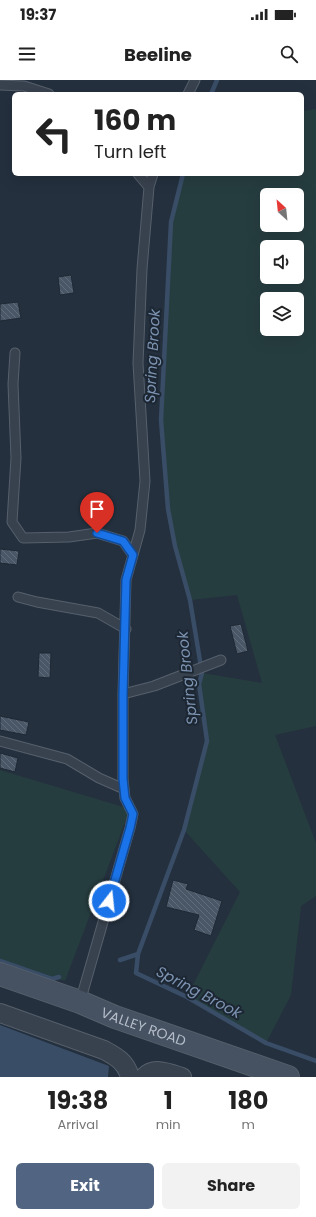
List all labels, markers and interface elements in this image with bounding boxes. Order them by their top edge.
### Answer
text: 19:37 [20,4,56,25]
text: Beeline [124,42,192,67]
icon: menu [16,43,38,65]
icon: search [278,43,300,65]
text: 160 m [94,101,176,140]
icon: left [28,108,80,160]
text: Turn left [94,139,166,164]
north arrow [260,188,304,232]
map controls [260,188,304,336]
button: sound [260,240,304,284]
button: layers [260,292,304,336]
water label: Spring Brook [139,307,165,404]
pin [80,492,114,533]
icon: arrive [86,498,108,520]
water label: Spring Brook [172,629,202,726]
position arrow [88,880,130,922]
water label: Spring Brook [153,961,247,1024]
street label: VALLEY ROAD [98,1002,189,1051]
text: 19:38 [48,1084,108,1117]
text: 1 [164,1084,173,1117]
text: 180 [228,1084,268,1117]
text: Arrival [57,1115,98,1134]
text: min [156,1115,181,1134]
text: m [242,1115,255,1134]
button: Exit [16,1163,154,1209]
button: Share [162,1163,300,1209]

